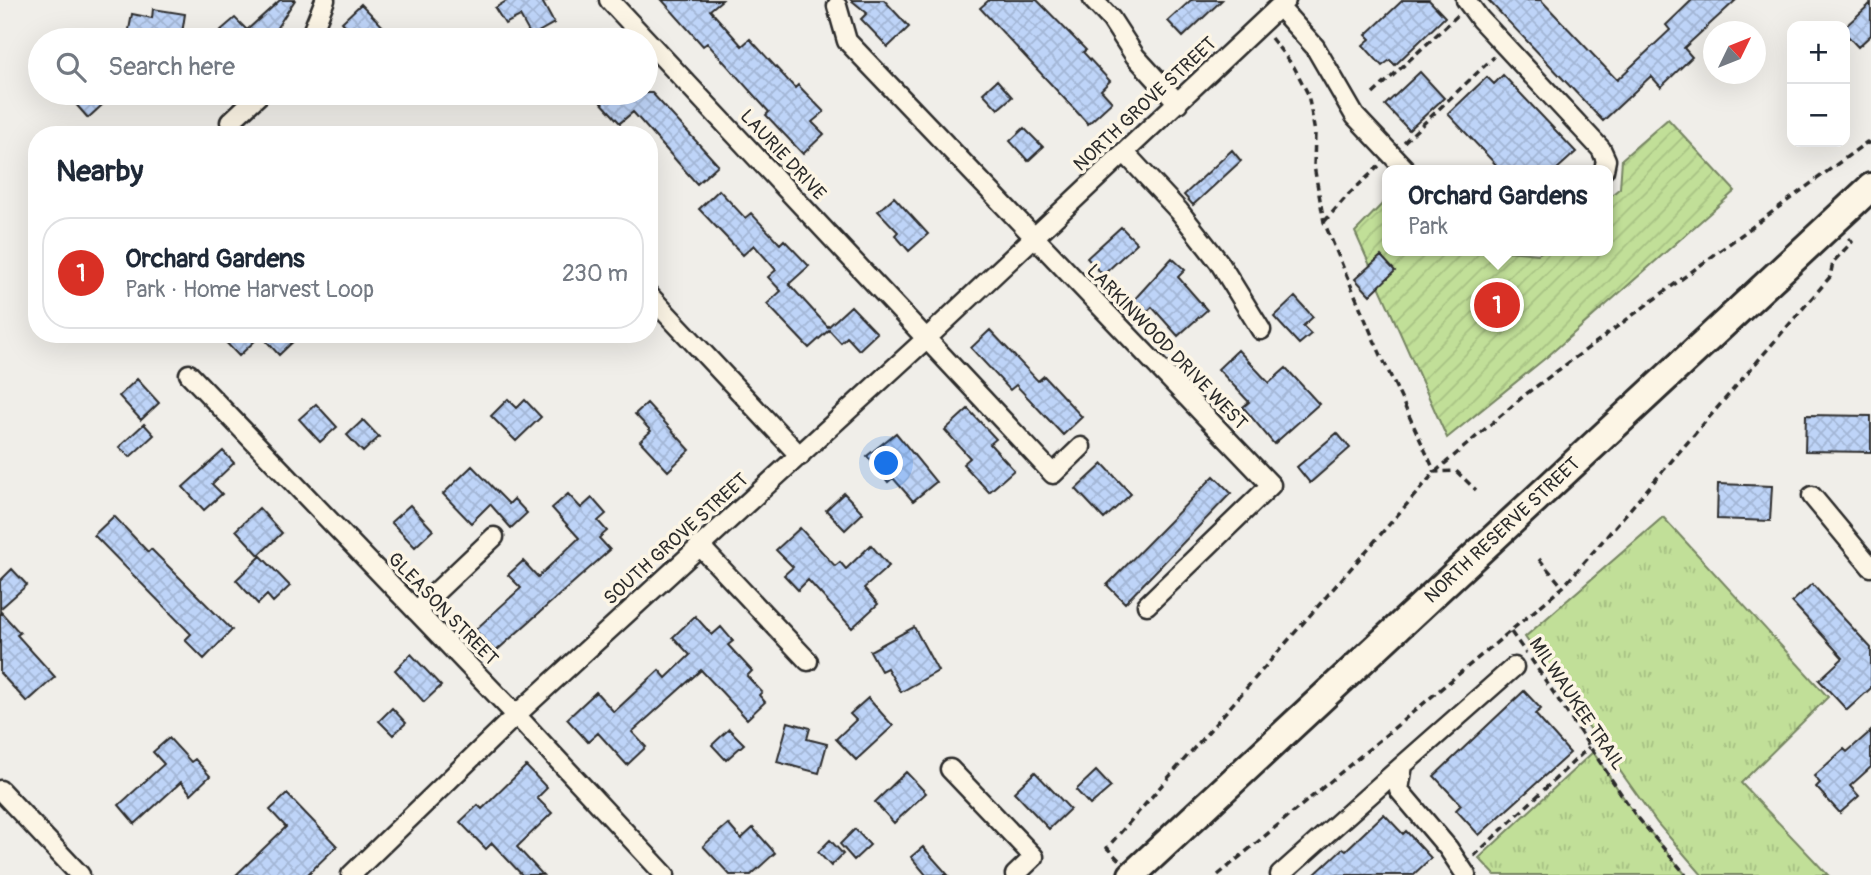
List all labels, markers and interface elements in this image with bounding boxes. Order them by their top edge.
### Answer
north arrow [1703,21,1766,84]
map controls [1787,21,1850,147]
button: + [1787,21,1850,84]
search box [28,28,658,105]
street label: NORTH GROVE STREET [1069,32,1221,176]
icon: search [52,48,90,86]
text: Search here [108,51,235,83]
button: − [1787,84,1850,147]
street label: LAURIE DRIVE [735,105,831,206]
text: Nearby [56,153,143,190]
popup [1382,165,1613,256]
text: Orchard Gardens [1408,180,1587,212]
text: Park [1408,212,1448,241]
text: Orchard Gardens [125,243,305,275]
text: 1 [77,259,86,288]
text: 230 m [562,259,628,288]
street label: LARKINWOOD DRIVE WEST [1081,259,1253,435]
text: Park · Home Harvest Loop [125,275,374,304]
pin: 1 [1474,279,1520,331]
your location [869,446,903,480]
street label: NORTH RESERVE STREET [1420,452,1585,608]
street label: SOUTH GROVE STREET [599,468,753,610]
street label: GLEASON STREET [383,547,503,671]
street label: MILWAUKEE TRAIL [1524,633,1630,775]

